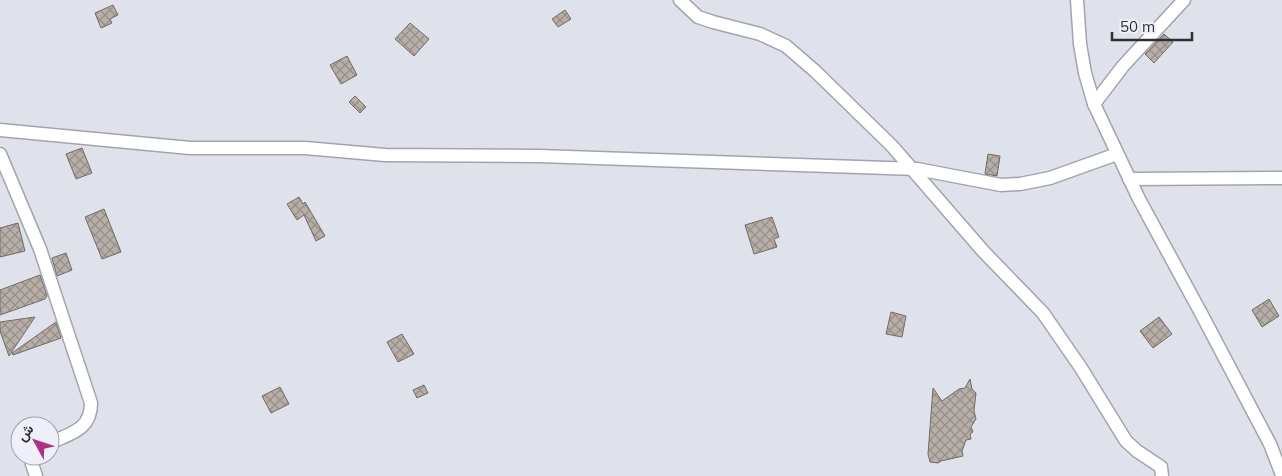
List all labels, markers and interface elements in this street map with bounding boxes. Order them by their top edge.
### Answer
scale bar [1112,10,1192,42]
text: 50 m [1120,17,1155,36]
north arrow [10,416,60,466]
text: ش [13,420,37,445]

